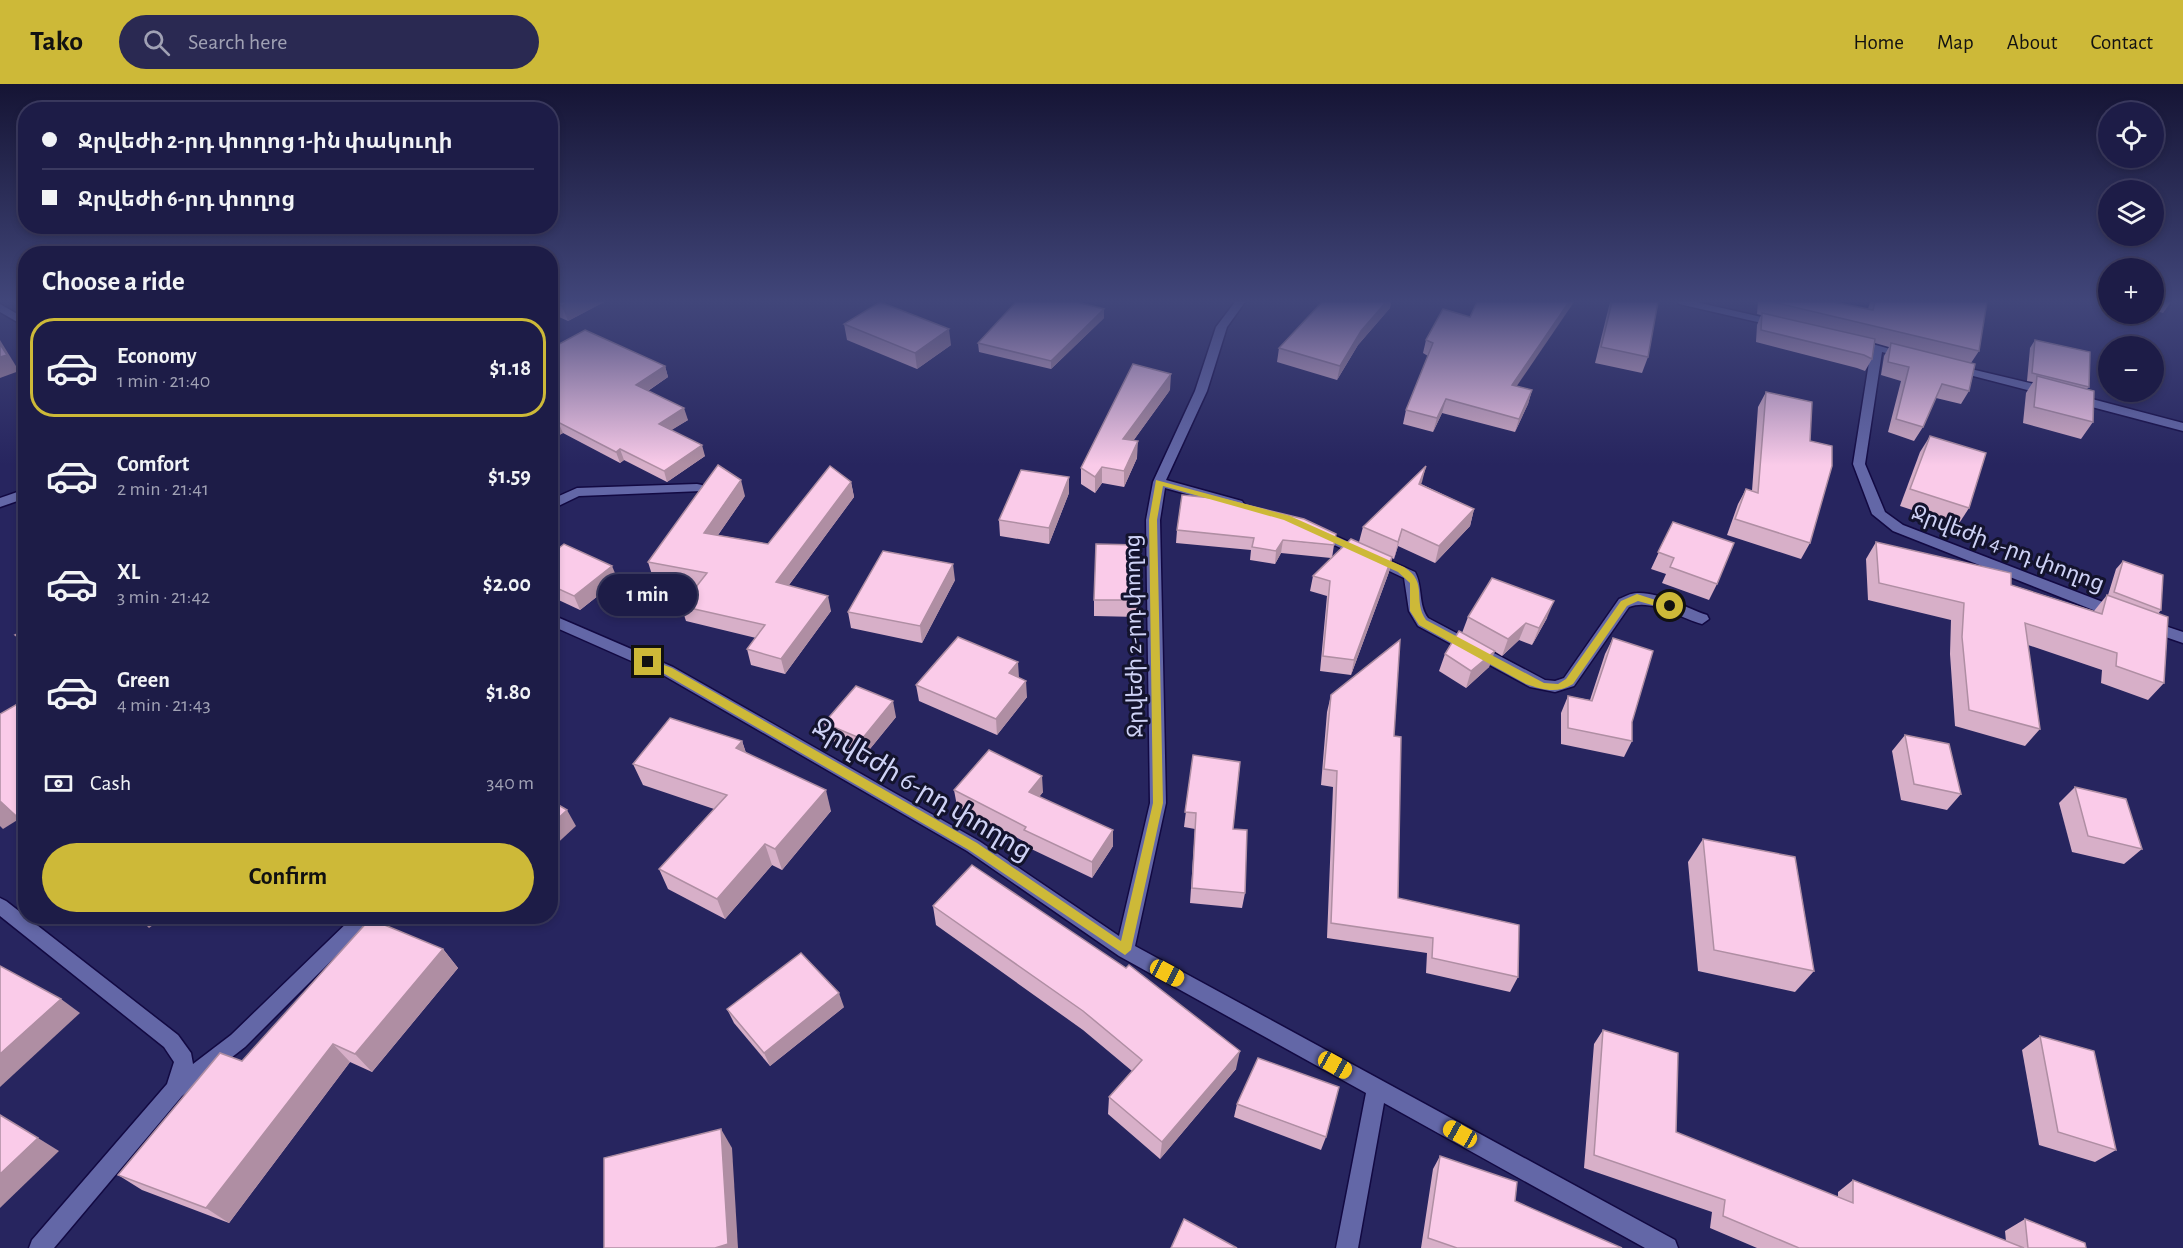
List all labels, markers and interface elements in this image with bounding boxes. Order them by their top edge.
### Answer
search box [119,15,539,69]
icon: search [140,26,173,59]
text: Tako [30,28,83,56]
text: Search here [188,31,288,53]
text: Home [1853,32,1904,53]
text: Map [1937,32,1974,53]
text: About [2007,32,2057,53]
text: Contact [2090,32,2153,53]
map controls [2098,102,2164,402]
button: locate [2098,102,2164,168]
text: Ջրվեժի 2-րդ փողոց 1-ին փակուղի [78,130,453,152]
button: layers [2098,180,2164,246]
text: Ջրվեժի 6-րդ փողոց [78,188,295,210]
button: + [2098,258,2164,324]
text: Choose a ride [42,268,185,295]
button: − [2098,336,2164,402]
icon: car [45,341,99,395]
text: Economy [117,345,197,367]
text: $1.18 [489,357,531,379]
text: 1 min · 21:40 [117,371,210,391]
icon: car [45,449,99,503]
text: Comfort [117,453,189,475]
text: $1.59 [488,465,531,487]
text: 2 min · 21:41 [117,479,209,499]
street label: Ջրվեժի 4-րդ փողոց [1908,501,2107,596]
street label: Ջրվեժի 2-րդ փողոց [1121,534,1148,738]
icon: car [45,557,99,611]
text: XL [117,561,140,583]
text: $2.00 [483,573,531,595]
callout: 1 min [598,575,698,617]
text: 1 min [626,585,669,605]
text: 3 min · 21:42 [117,587,210,607]
route start [1656,592,1683,619]
route end [634,648,661,675]
icon: car [45,665,99,719]
text: Green [117,669,170,691]
text: $1.80 [486,681,531,703]
text: 4 min · 21:43 [117,695,211,715]
street label: Ջրվեժի 6-րդ փողոց [807,713,1036,867]
icon: cash [42,767,75,800]
text: Cash [90,772,131,794]
text: 340 m [486,773,534,793]
button: Confirm [42,843,534,912]
car [1147,957,1187,989]
car [1315,1048,1355,1082]
car [1440,1117,1480,1151]

